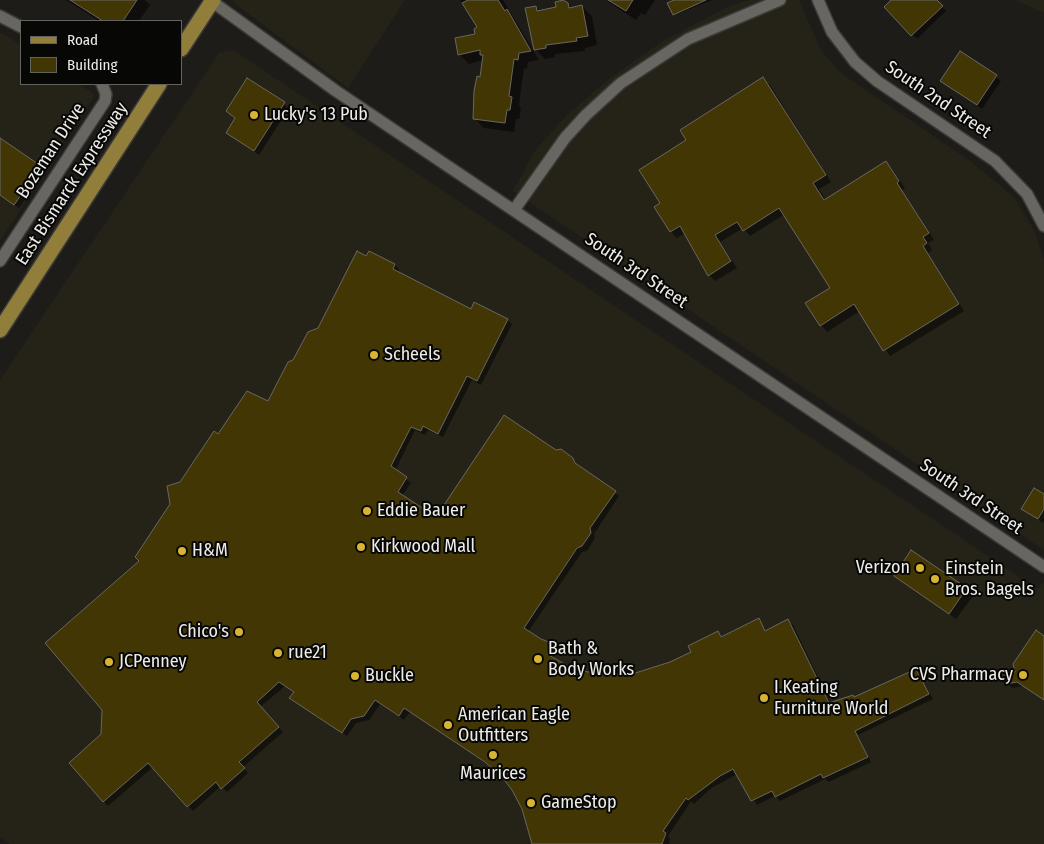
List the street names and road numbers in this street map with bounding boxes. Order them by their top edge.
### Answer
street label: South 2nd Street [881,57,995,143]
street label: East Bismarck Expressway [11,99,133,269]
street label: Bozeman Drive [12,99,90,203]
street label: South 3rd Street [580,229,692,313]
street label: South 3rd Street [915,455,1027,539]

